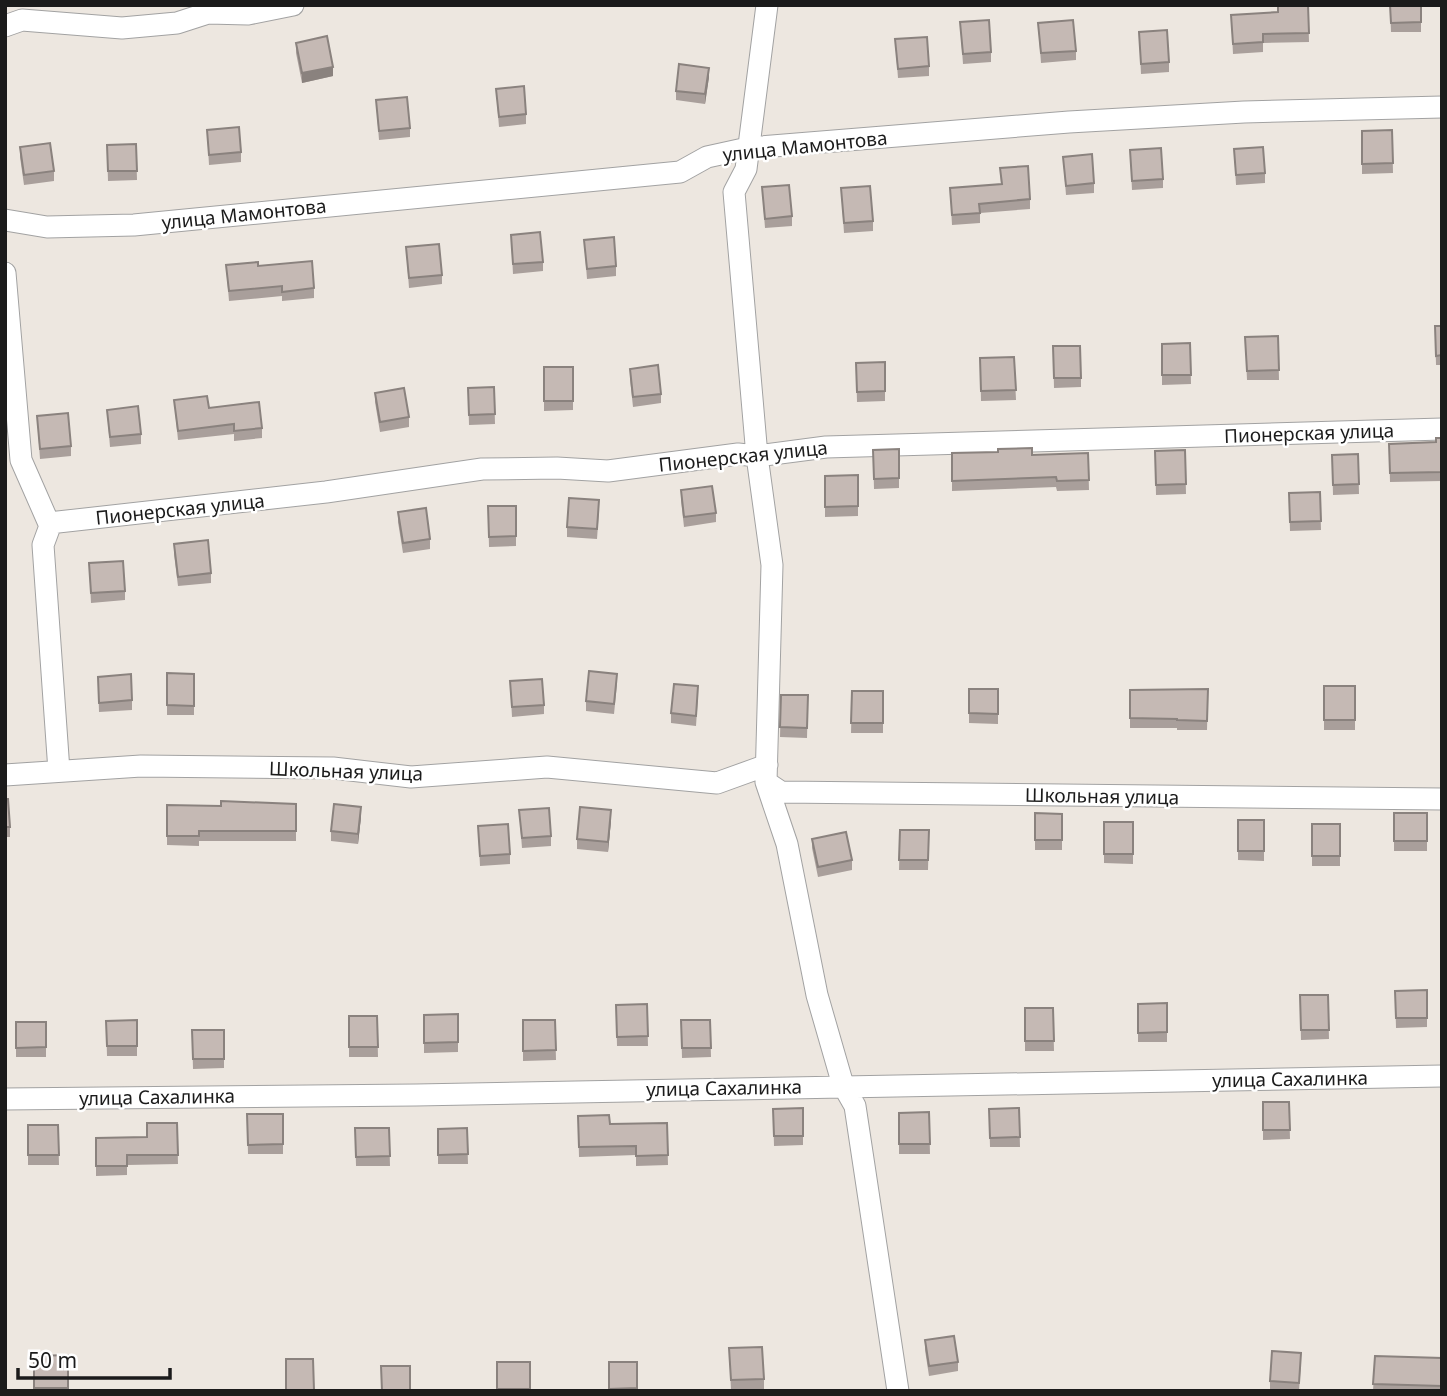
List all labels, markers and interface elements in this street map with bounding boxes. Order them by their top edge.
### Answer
street label: улица Мамонтова [721,124,889,168]
street label: улица Мамонтова [160,192,328,236]
street label: Пионерская улица [1224,417,1394,449]
street label: Пионерская улица [657,434,829,478]
street label: Пионерская улица [94,487,266,531]
street label: Школьная улица [269,755,423,787]
street label: Школьная улица [1025,782,1179,810]
street label: улица Сахалинка [1212,1065,1368,1093]
street label: улица Сахалинка [646,1074,802,1102]
street label: улица Сахалинка [79,1083,235,1111]
scale bar [18,1336,170,1380]
text: 50 m [28,1346,77,1374]

